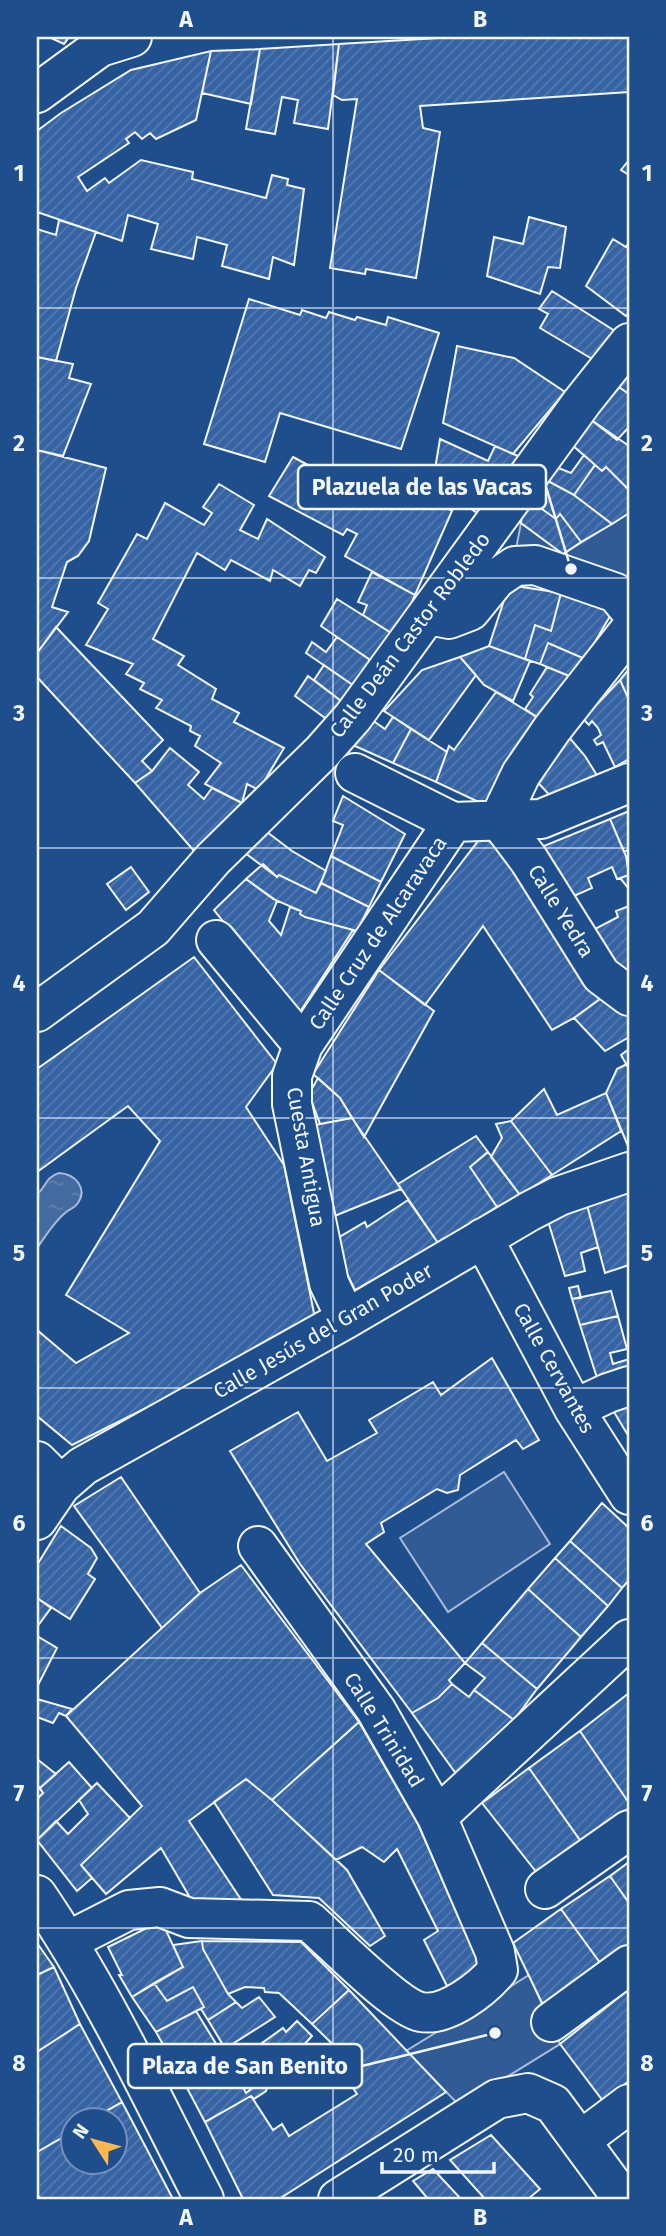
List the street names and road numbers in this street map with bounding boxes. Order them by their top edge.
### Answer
street label: Calle Deán Castor Robledo [324,527,496,743]
street label: Calle Cruz de Alcaravaca [303,831,453,1035]
street label: Calle Yedra [522,860,600,962]
street label: Cuesta Antigua [281,1085,331,1229]
street label: Calle Jesús del Gran Poder [209,1258,437,1404]
street label: Calle Cervantes [507,1298,601,1438]
street label: Calle Trinidad [338,1668,430,1792]

